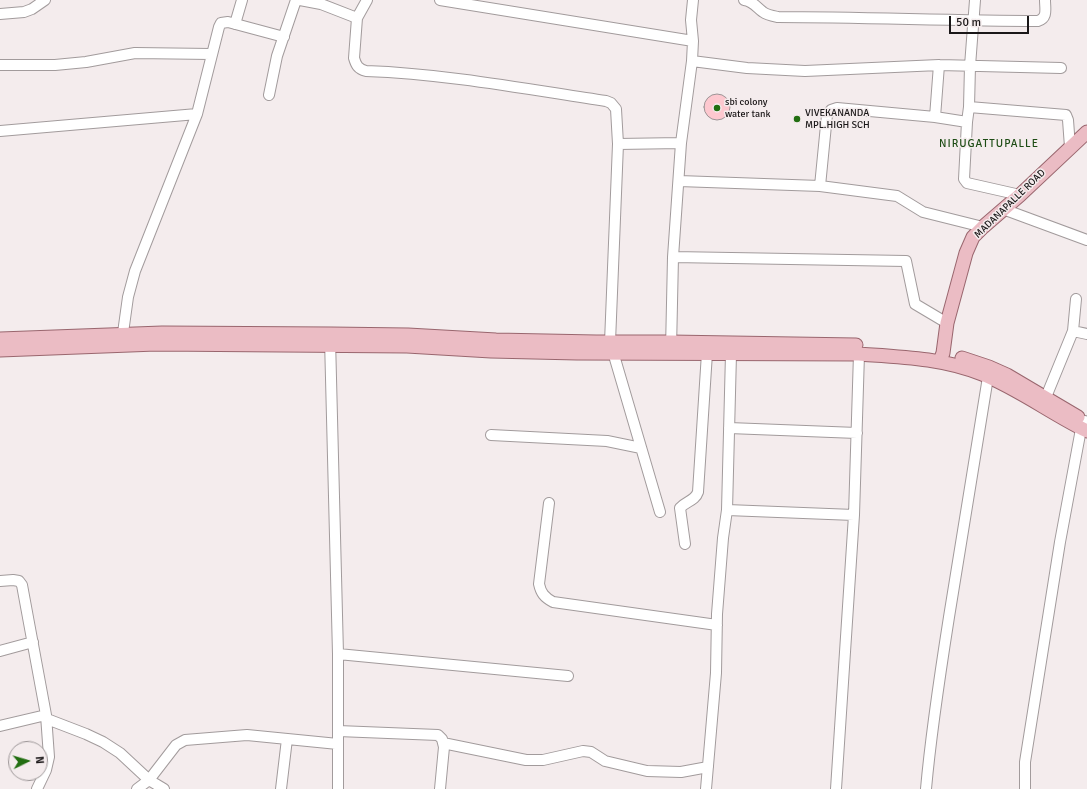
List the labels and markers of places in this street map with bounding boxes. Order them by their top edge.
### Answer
place label: sbi colony water tank [725,96,770,120]
marker: sbi colony water tank [712,103,722,113]
place label: VIVEKANANDA MPL.HIGH SCH [805,107,870,130]
marker: VIVEKANANDA MPL.HIGH SCH [792,114,802,124]

